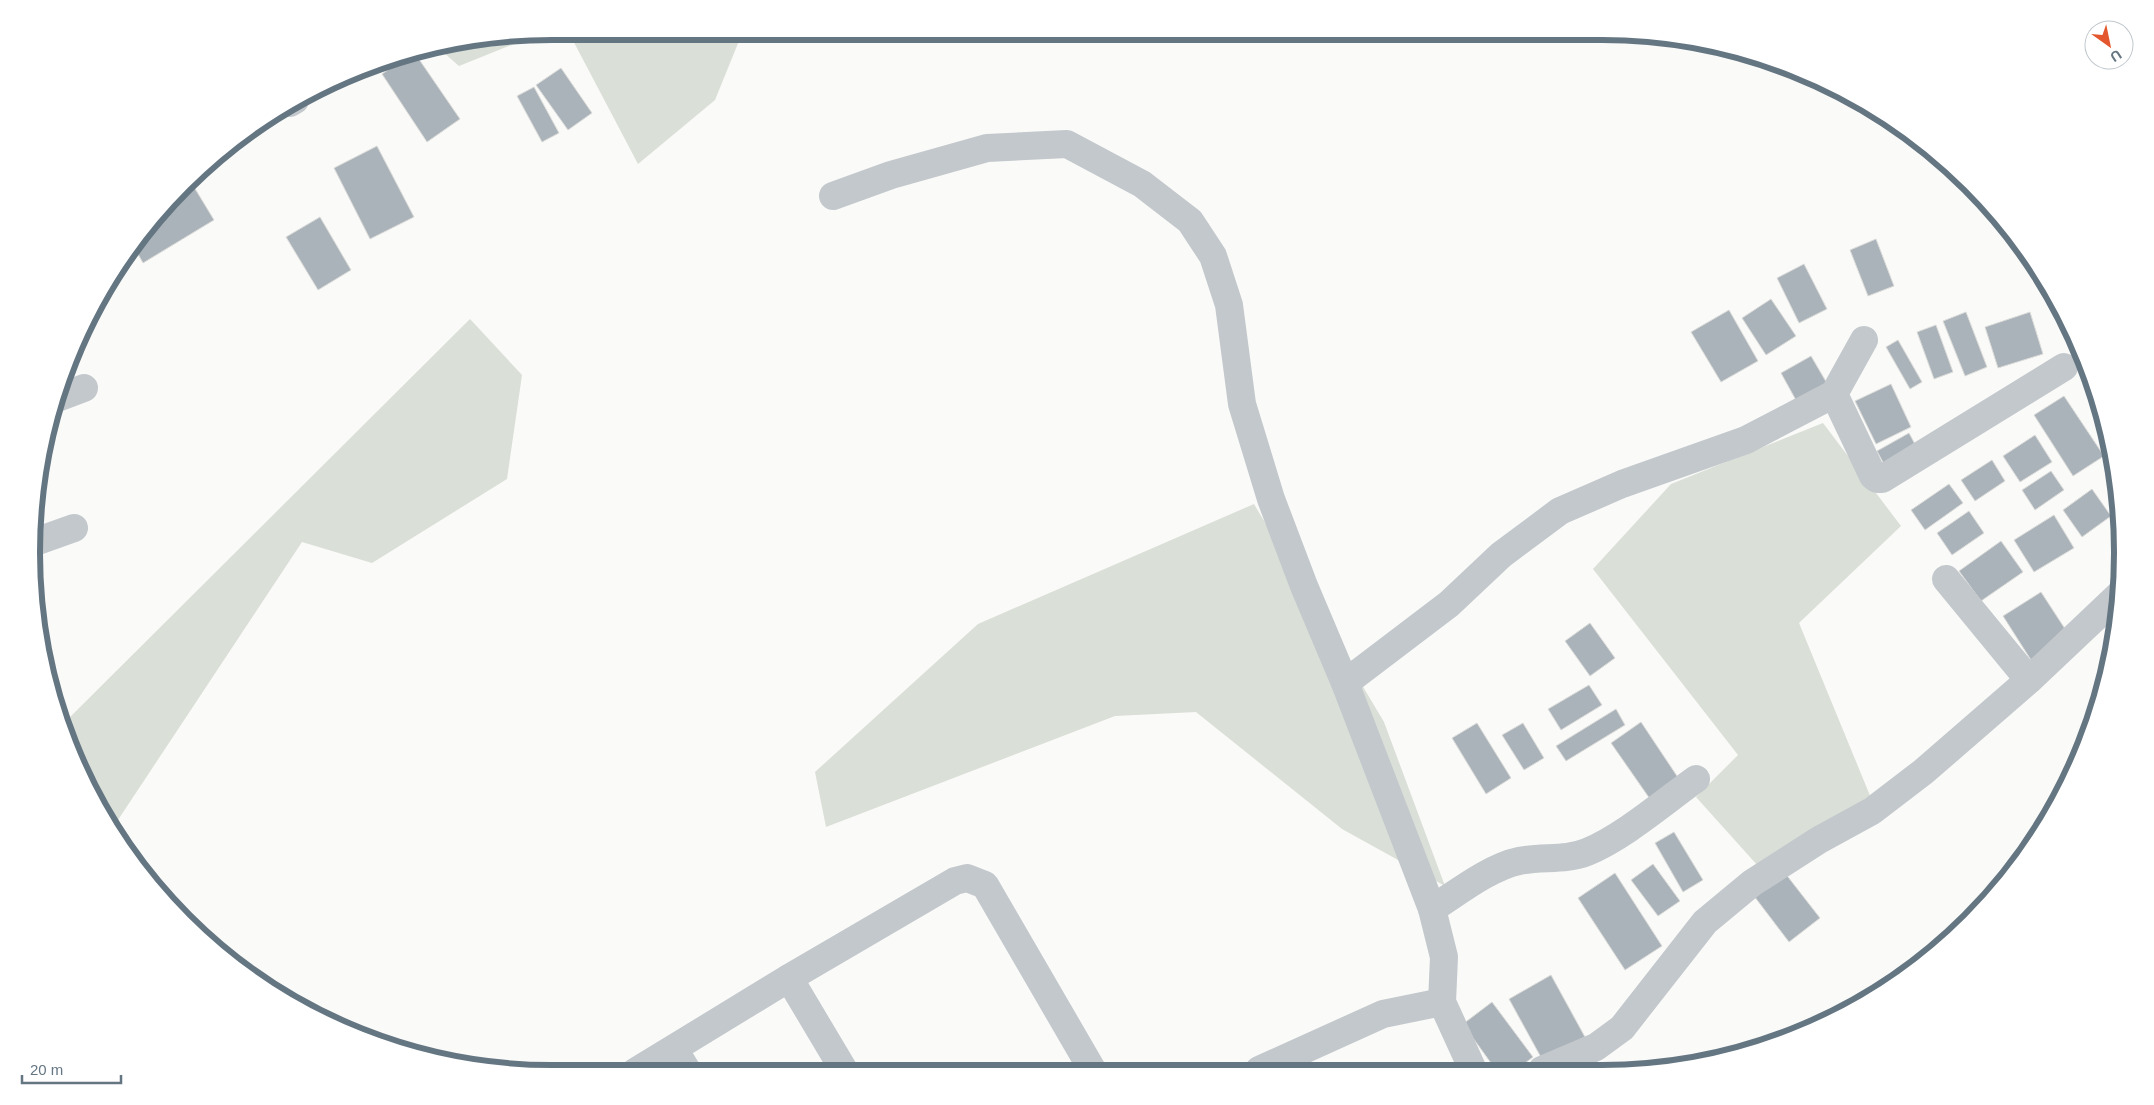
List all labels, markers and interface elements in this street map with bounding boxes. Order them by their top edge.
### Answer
north arrow [2084,20,2134,70]
text: U [2107,46,2125,65]
scale bar [22,1052,121,1084]
text: 20 m [30,1061,63,1078]

